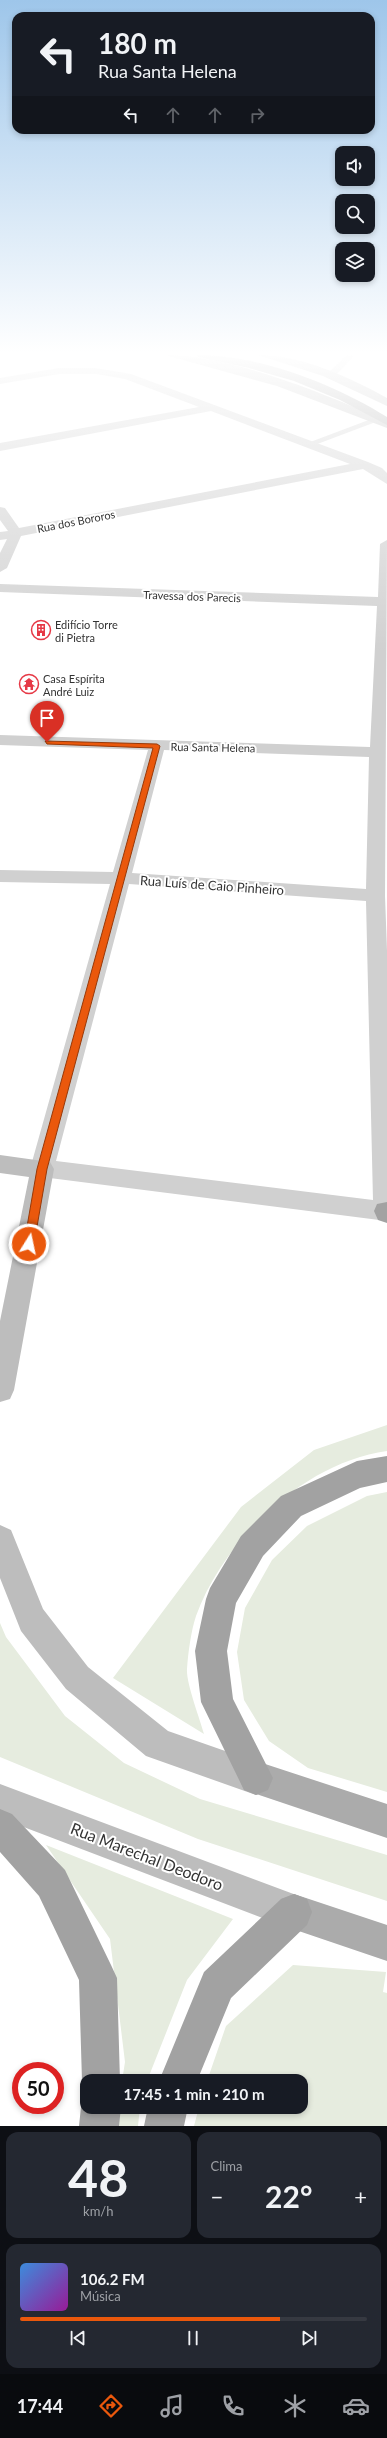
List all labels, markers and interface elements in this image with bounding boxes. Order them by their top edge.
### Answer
text: 180 m [98,26,177,60]
icon: left [32,28,84,80]
text: Rua Santa Helena [98,60,237,82]
icon: left [120,104,142,126]
icon: ahead [162,104,184,126]
icon: ahead [204,104,226,126]
icon: right [246,104,268,126]
map controls [335,146,375,282]
button: sound [335,146,375,186]
button: search [335,194,375,234]
button: layers [335,242,375,282]
street label: Rua dos Bororos [36,507,116,535]
street label: Travessa dos Parecis [143,588,241,604]
place label: Edifício Torre di Pietra [55,618,118,644]
building icon: Edifício Torre di Pietra [30,619,52,641]
place label: Casa Espírita André Luiz [43,672,105,698]
temple icon: Casa Espírita André Luiz [18,673,40,695]
pin [30,701,64,742]
icon: arrive [36,707,58,729]
street label: Rua Santa Helena [171,740,255,754]
street label: Rua Luís de Caio Pinheiro [140,872,284,898]
position arrow [8,1223,50,1265]
street label: Rua Marechal Deodoro [68,1818,226,1894]
speed limit sign: 50 [12,2062,64,2114]
text: 17:45 · 1 min · 210 m [124,2085,264,2103]
text: 48 [68,2146,128,2208]
text: Clima [211,2158,243,2174]
text: 22° [265,2178,312,2214]
text: − [211,2183,223,2210]
text: + [354,2183,367,2210]
text: km/h [83,2203,113,2219]
text: 106.2 FM [80,2270,145,2288]
text: Música [80,2288,121,2304]
icon: previous [67,2327,89,2349]
icon: pause [182,2327,204,2349]
icon: next [298,2327,320,2349]
icon: directions [97,2392,125,2420]
icon: music [158,2392,186,2420]
icon: phone [219,2392,247,2420]
icon: climate [281,2392,309,2420]
icon: car [342,2392,370,2420]
text: 17:44 [17,2395,63,2417]

